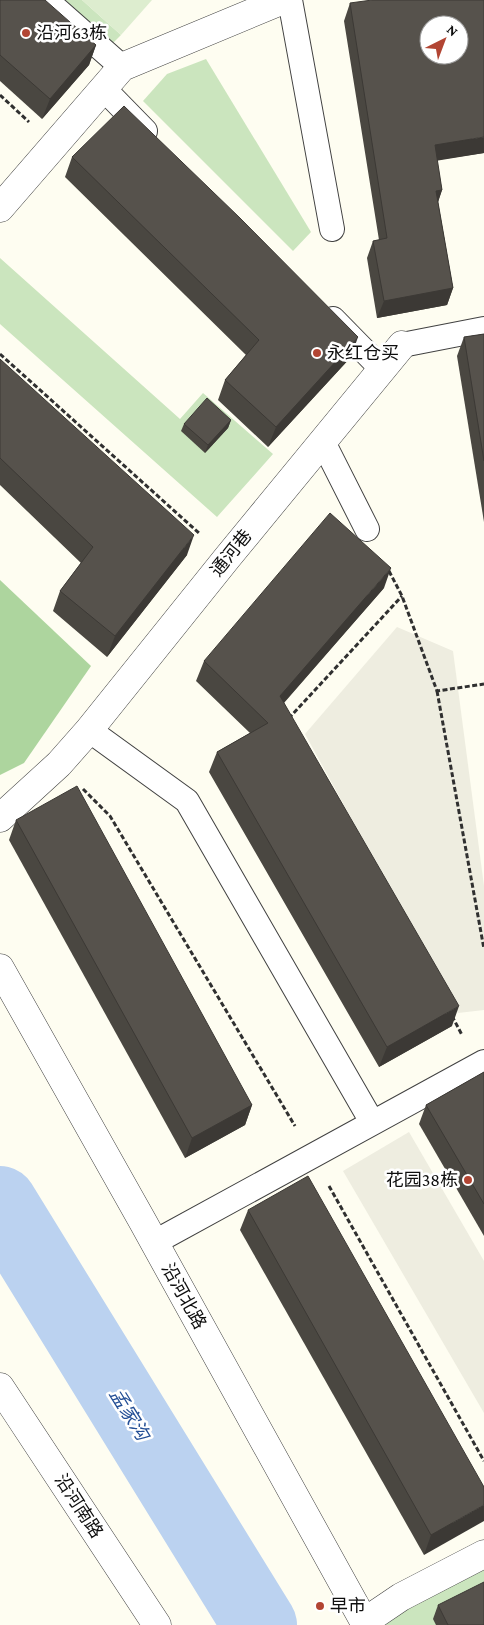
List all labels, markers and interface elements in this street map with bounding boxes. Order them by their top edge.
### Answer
north arrow [419,15,469,65]
text: N [444,21,462,40]
place label: 沿河63栋 [36,23,107,43]
marker: 沿河63栋 [20,27,32,39]
place label: 永红仓买 [327,343,399,363]
marker: 永红仓买 [311,347,323,359]
street label: 通河巷 [206,526,256,580]
place label: 花园38栋 [386,1170,458,1190]
marker: 花园38栋 [462,1174,474,1186]
street label: 沿河北路 [158,1260,210,1332]
water label: 孟家沟 [106,1385,155,1446]
street label: 沿河南路 [51,1470,107,1542]
place label: 早市 [330,1596,366,1616]
marker: 早市 [314,1600,326,1612]

